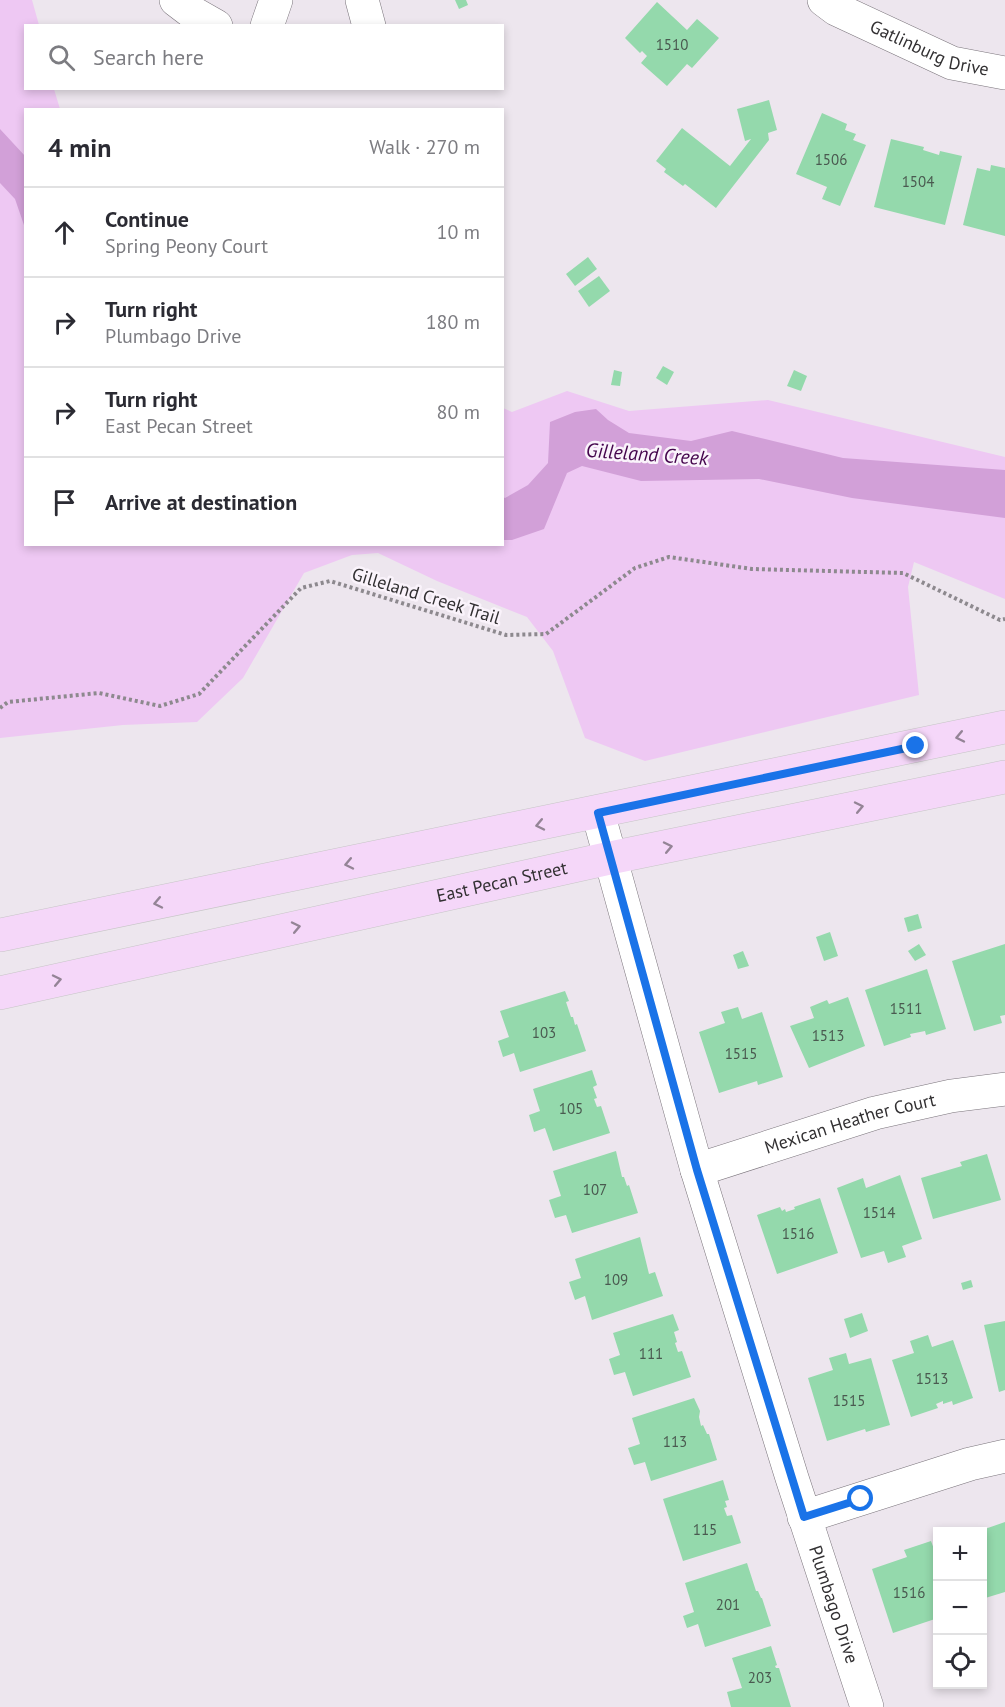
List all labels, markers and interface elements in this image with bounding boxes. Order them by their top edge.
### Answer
street label: Gatlinburg Drive [867,14,991,81]
search box [24,24,504,90]
house number: 1510 [656,35,688,54]
icon: search [45,41,78,74]
text: Search here [93,43,204,71]
text: 4 min [48,131,111,164]
text: Walk · 270 m [369,134,480,160]
house number: 1506 [815,150,847,169]
house number: 1504 [902,172,934,191]
text: Continue [105,205,189,233]
icon: ahead [48,216,81,249]
text: 10 m [437,219,480,245]
text: Spring Peony Court [105,233,268,259]
text: Turn right [105,295,197,323]
icon: right [48,306,81,339]
text: 180 m [426,309,480,335]
text: Plumbago Drive [105,323,241,349]
text: Turn right [105,385,197,413]
icon: right [48,396,81,429]
text: 80 m [437,399,480,425]
text: East Pecan Street [105,413,253,439]
water label: Gilleland Creek [585,437,710,471]
icon: arrive [48,486,81,519]
text: Arrive at destination [105,488,297,516]
street label: Gilleland Creek Trail [349,562,504,629]
one-way arrow [956,730,966,743]
route end [902,732,928,758]
one-way arrow [853,801,863,814]
one-way arrow [536,818,546,831]
one-way arrow [662,841,672,854]
street label: East Pecan Street [434,856,569,907]
one-way arrow [345,857,355,870]
one-way arrow [153,896,163,909]
one-way arrow [291,922,301,935]
one-way arrow [52,974,62,987]
house number: 1511 [890,999,922,1018]
house number: 103 [532,1023,556,1042]
house number: 1513 [812,1026,844,1045]
house number: 1515 [725,1044,757,1063]
street label: Mexican Heather Court [761,1088,937,1159]
house number: 105 [559,1099,583,1118]
house number: 107 [583,1180,607,1199]
house number: 1514 [863,1203,895,1222]
house number: 1516 [782,1224,814,1243]
house number: 109 [604,1270,628,1289]
house number: 111 [639,1344,663,1363]
house number: 1513 [916,1369,948,1388]
house number: 1515 [833,1391,865,1410]
house number: 113 [663,1432,687,1451]
route start [847,1485,873,1511]
house number: 115 [693,1520,717,1539]
map controls [933,1527,987,1689]
button: + [933,1527,987,1581]
street label: Plumbago Drive [804,1542,864,1666]
button: − [933,1581,987,1635]
house number: 1516 [893,1583,925,1602]
house number: 201 [716,1595,740,1614]
button: locate [933,1635,987,1689]
house number: 203 [748,1668,772,1687]

